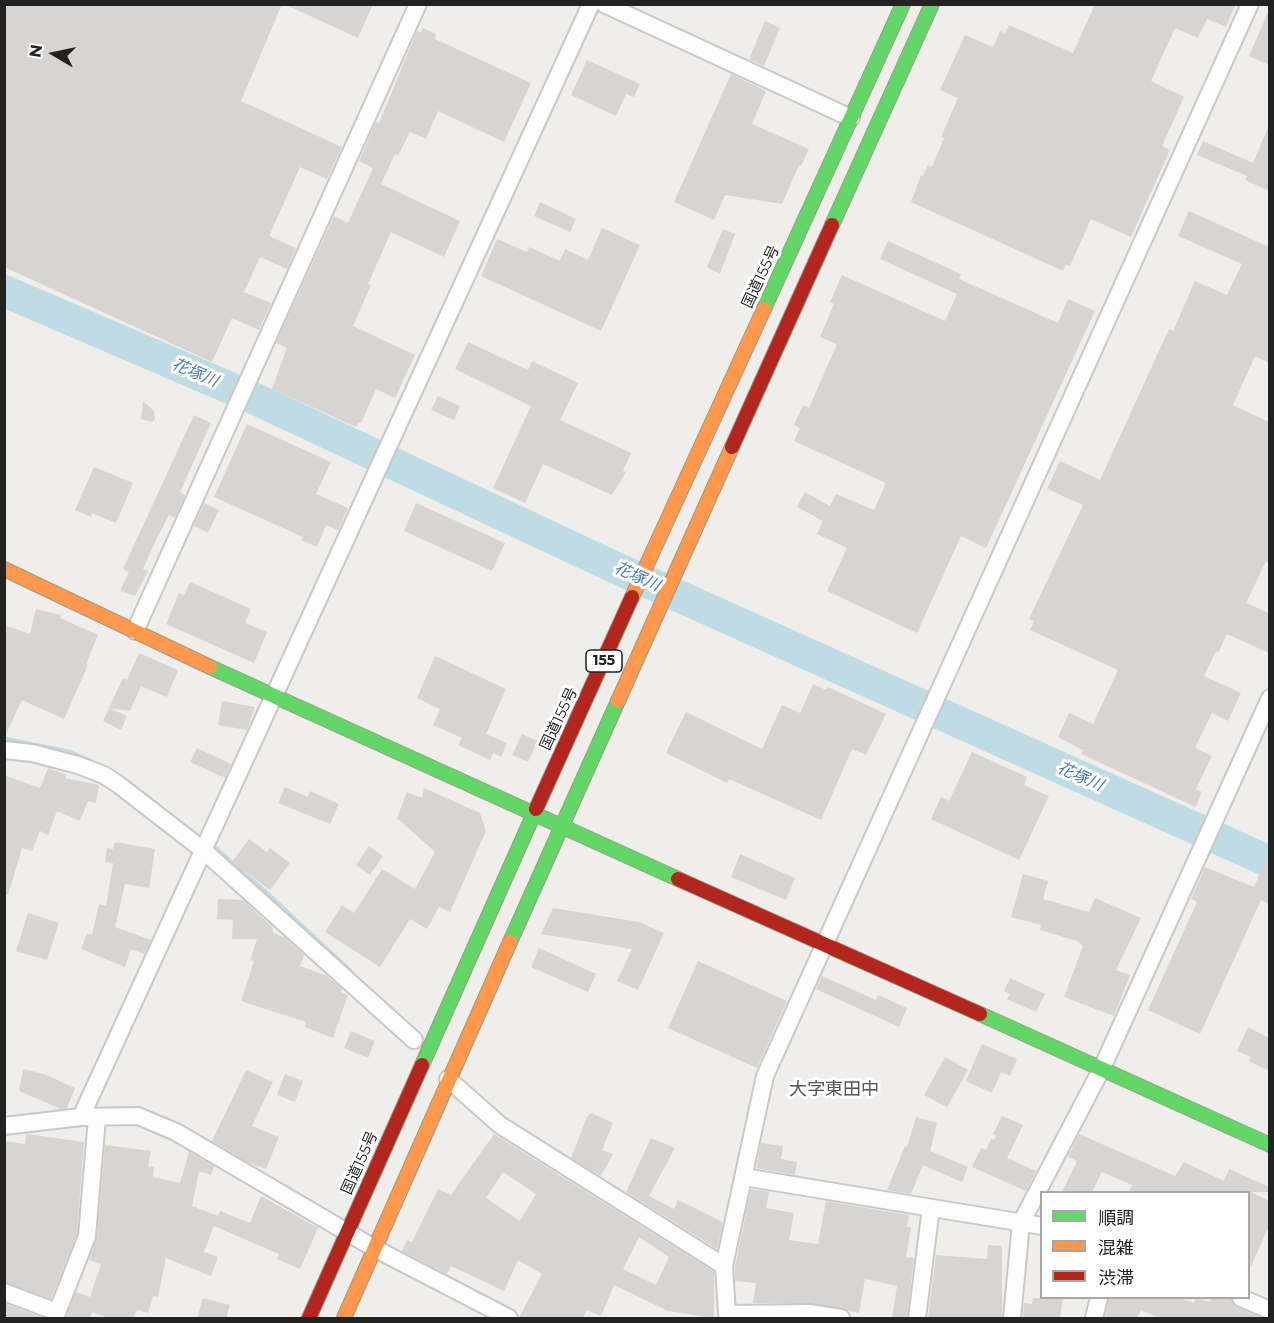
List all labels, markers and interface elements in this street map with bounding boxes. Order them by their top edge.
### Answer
north arrow [24,24,84,84]
text: N [25,43,46,59]
street label: 国道155号 [739,243,783,311]
water label: 花塚川 [169,355,221,391]
water label: 花塚川 [611,558,663,596]
road number: 155 [586,650,622,672]
street label: 国道155号 [537,685,581,753]
water label: 花塚川 [1054,758,1106,796]
district label: 大字東田中 [789,1079,879,1101]
street label: 国道155号 [338,1129,382,1197]
legend [1040,1191,1250,1299]
text: 順調 [1098,1207,1134,1229]
text: 混雑 [1098,1237,1134,1259]
text: 渋滞 [1098,1267,1134,1289]

